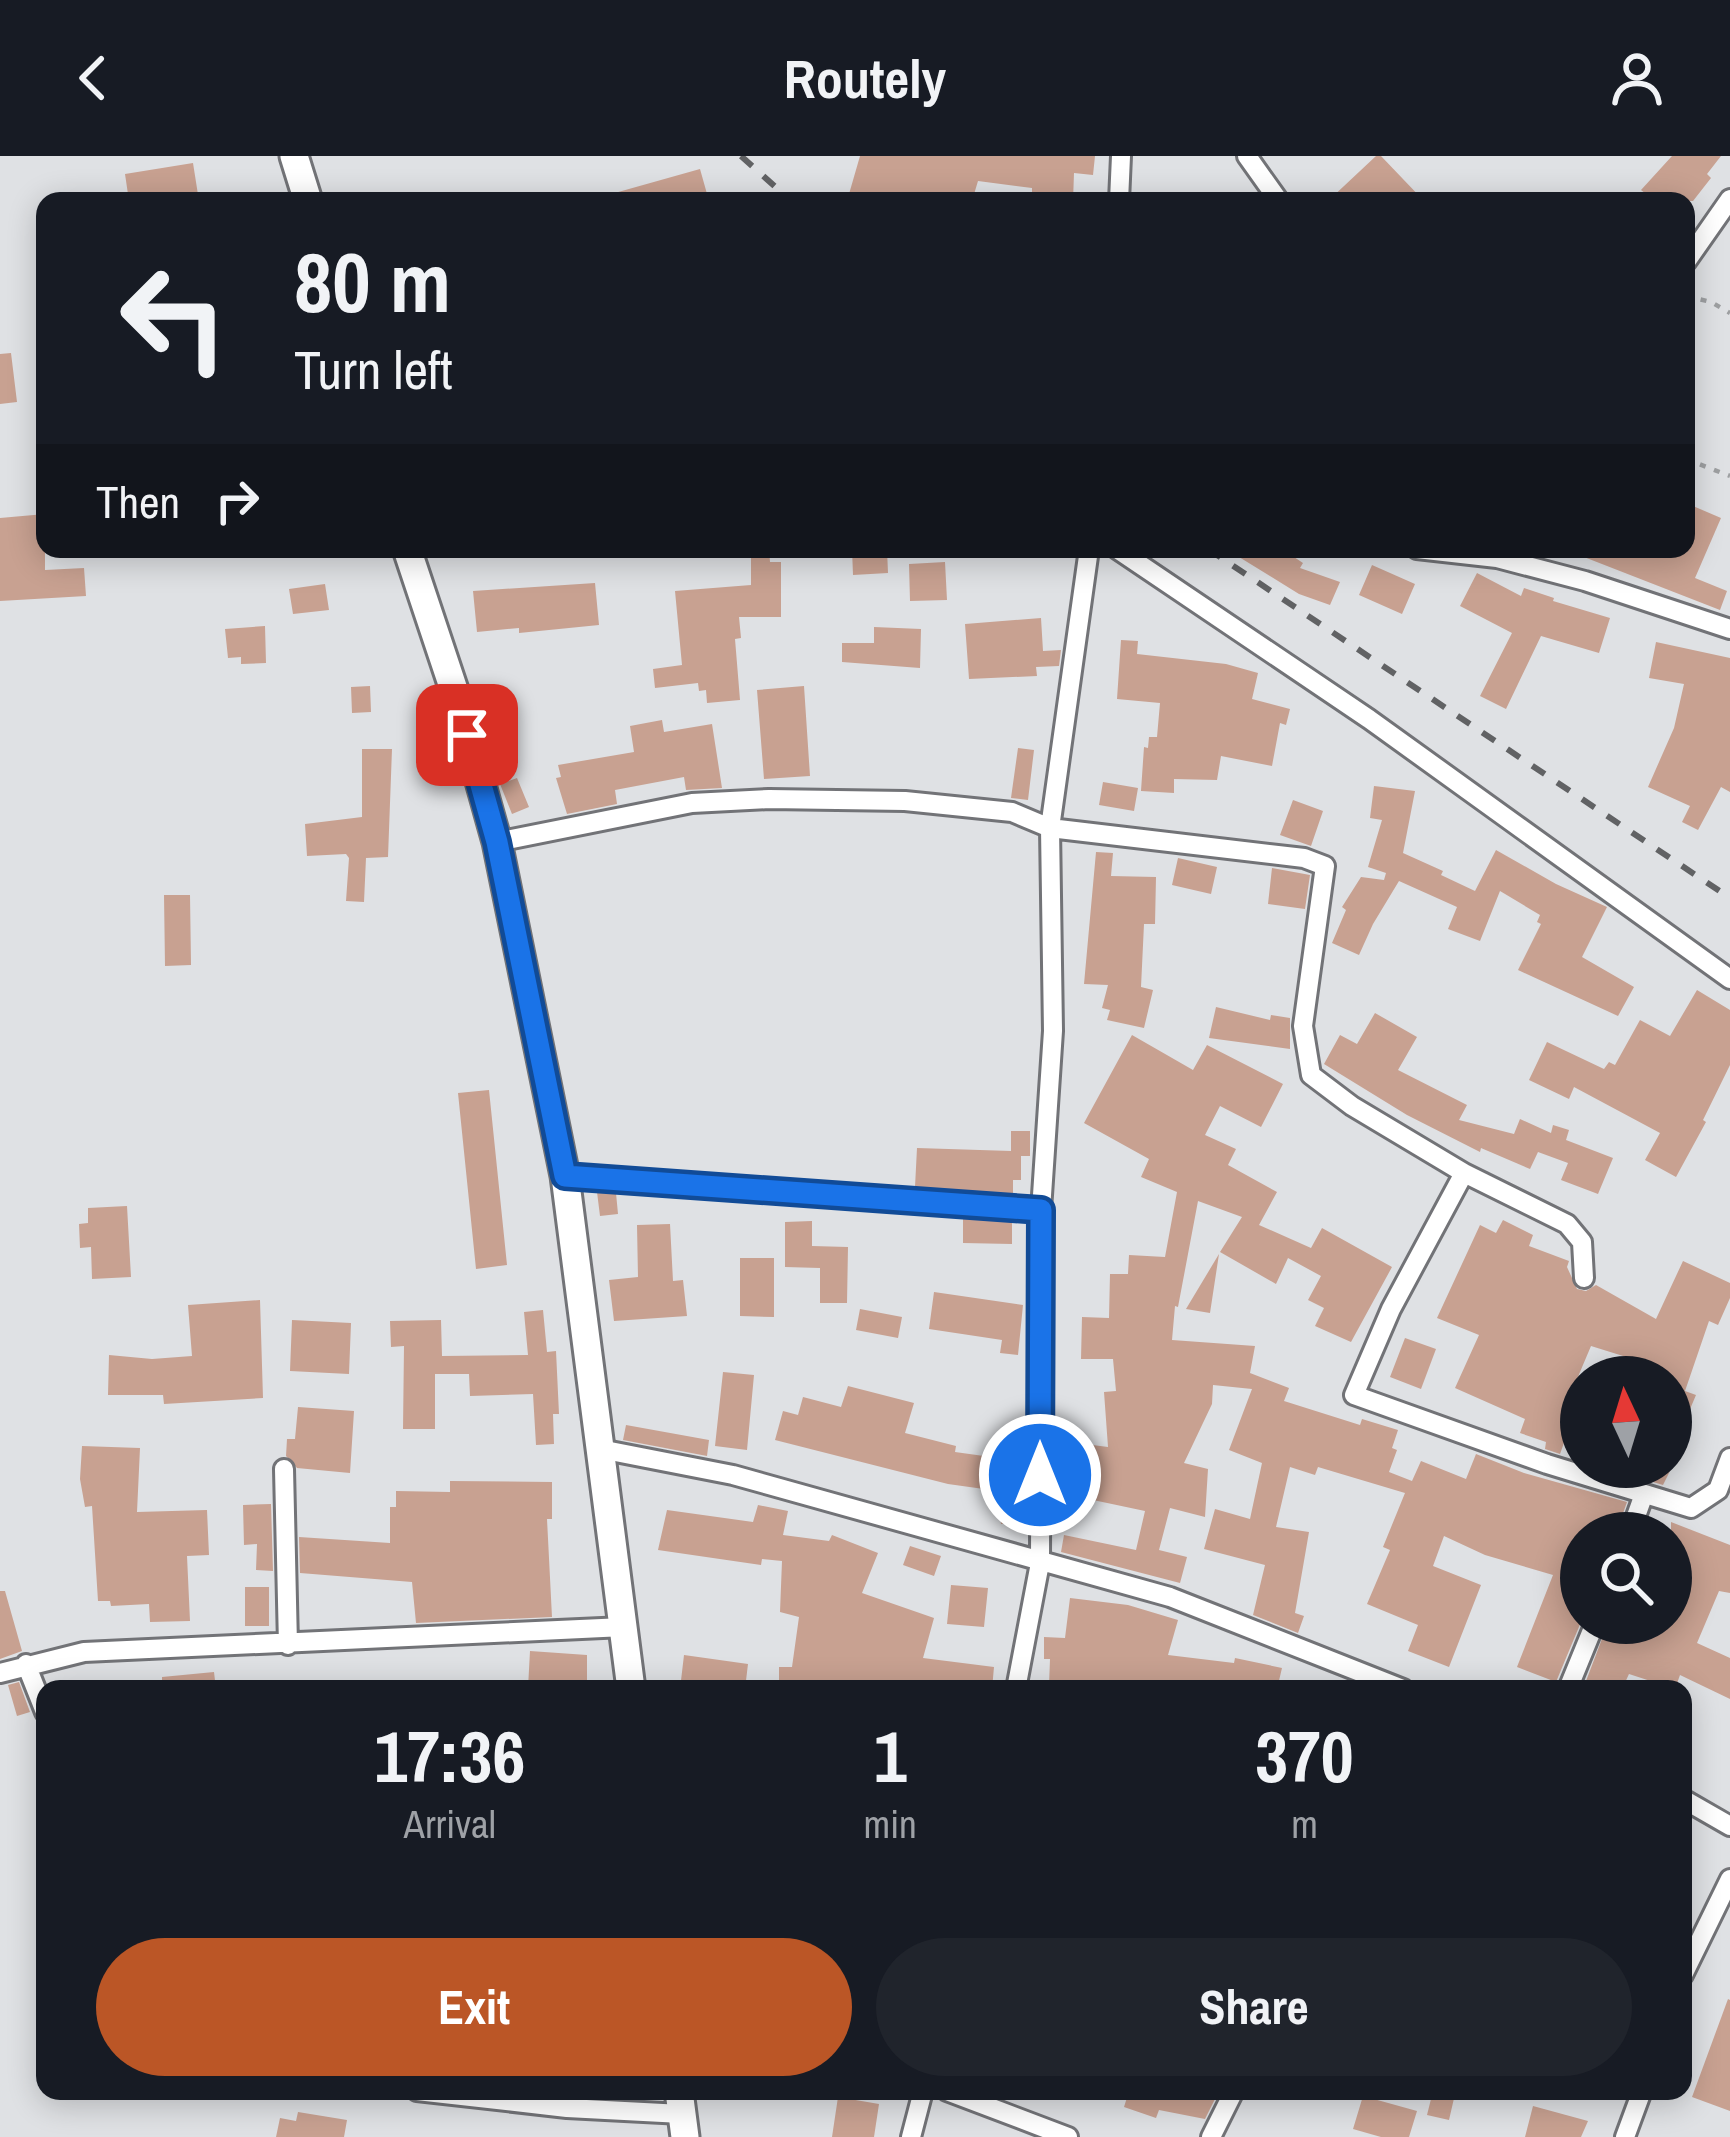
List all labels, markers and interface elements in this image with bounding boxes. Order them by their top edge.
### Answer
text: Routely [784,42,946,115]
icon: back [60,45,126,111]
icon: person [1604,45,1670,111]
text: 80 m [294,225,451,338]
icon: left [96,240,252,396]
text: Turn left [294,333,453,406]
icon: right [204,468,270,534]
text: Then [96,471,180,532]
pin [416,684,518,786]
icon: arrive [434,702,500,768]
north arrow [1560,1356,1692,1488]
map controls [1560,1356,1692,1644]
position arrow [977,1412,1103,1538]
button: search [1560,1512,1692,1644]
text: 17:36 [374,1707,525,1804]
text: 1 [874,1707,907,1804]
text: 370 [1255,1707,1354,1804]
text: Arrival [404,1798,496,1850]
text: min [864,1798,917,1850]
text: m [1291,1798,1318,1850]
button: Exit [96,1938,852,2076]
button: Share [876,1938,1632,2076]

